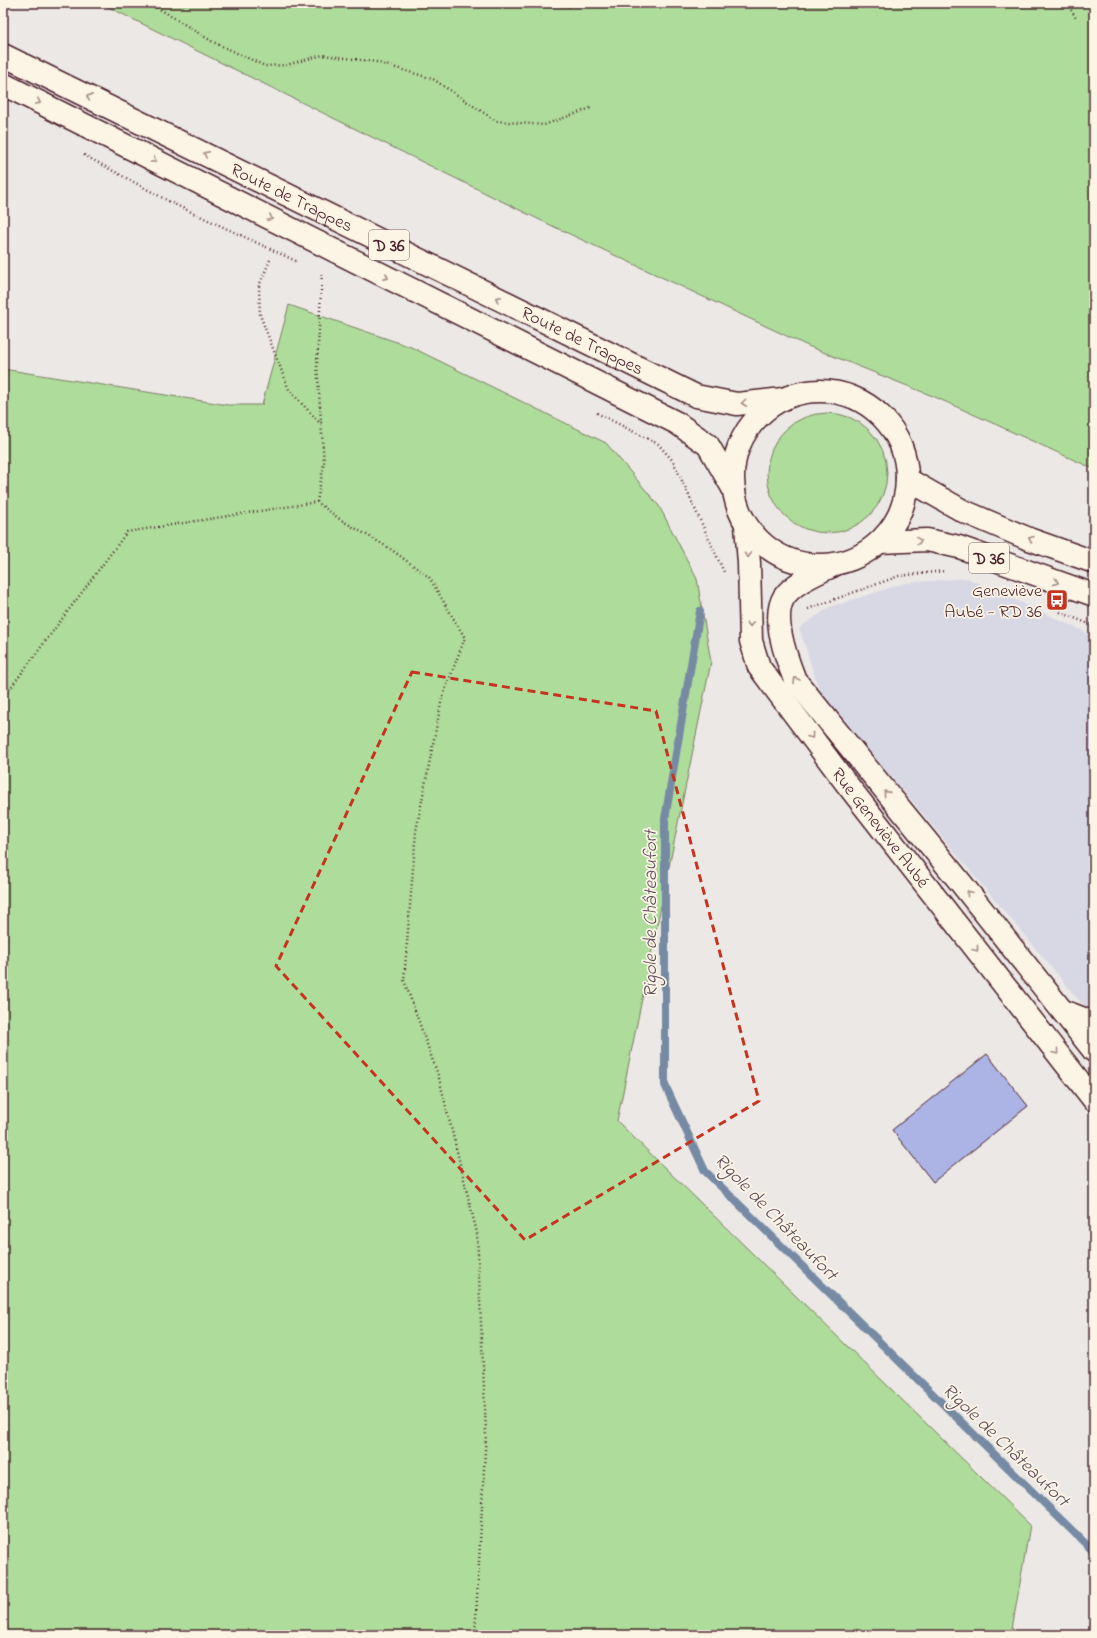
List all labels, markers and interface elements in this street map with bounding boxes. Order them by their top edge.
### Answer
one-way arrow [86,94,93,102]
one-way arrow [34,97,41,105]
one-way arrow [202,152,210,159]
one-way arrow [150,155,157,163]
street label: Route de Trappes [225,158,357,240]
one-way arrow [266,214,273,221]
road number: D 36 [369,230,409,260]
one-way arrow [382,272,390,280]
one-way arrow [495,296,502,304]
street label: Route de Trappes [516,301,647,383]
one-way arrow [741,399,748,408]
one-way arrow [916,536,922,545]
one-way arrow [1028,536,1035,544]
road number: D 36 [969,543,1009,573]
one-way arrow [744,552,753,558]
one-way arrow [1052,577,1059,585]
place label: Geneviève Aubé - RD 36 [944,579,1043,626]
bus stop icon: Geneviève Aubé - RD 36 [1044,587,1070,613]
one-way arrow [746,621,754,627]
one-way arrow [794,677,801,684]
one-way arrow [806,731,813,738]
street label: Rue Geneviève Aubé [824,763,935,895]
one-way arrow [884,790,891,797]
water label: Rigole de Châteaufort [638,829,666,998]
one-way arrow [966,891,973,898]
one-way arrow [971,945,978,952]
one-way arrow [1051,1047,1058,1054]
water label: Rigole de Châteaufort [707,1148,844,1289]
water label: Rigole de Châteaufort [935,1378,1076,1516]

